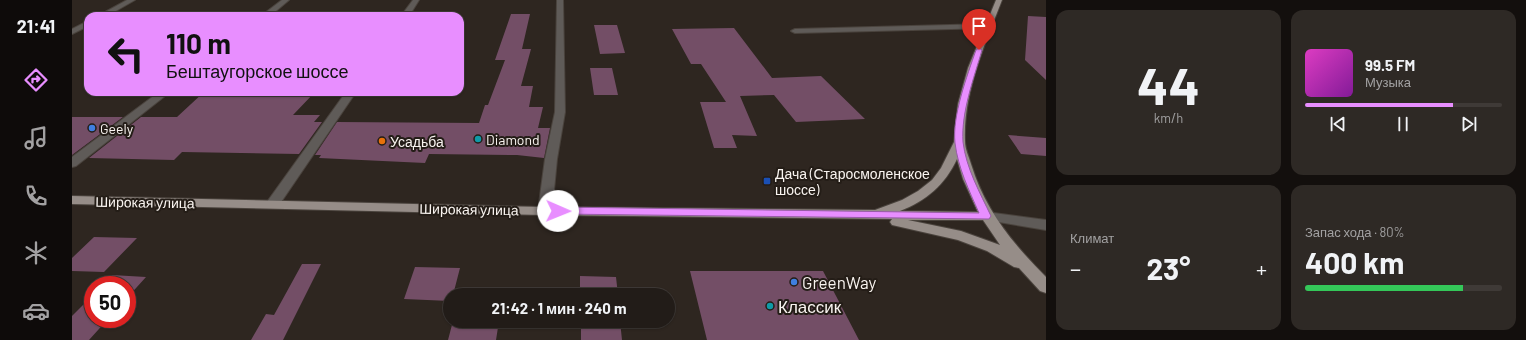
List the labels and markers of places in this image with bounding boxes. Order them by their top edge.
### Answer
pin [962,9,996,50]
place label: Geely [100,120,134,137]
marker: Geely [87,123,97,133]
place label: Diamond [486,131,540,148]
place label: Усадьба [390,133,444,150]
marker: Diamond [473,134,483,144]
marker: Усадьба [377,136,387,146]
place label: Дача (Старосмоленское шоссе) [775,165,930,198]
marker: Дача (Старосмоленское шоссе) [762,176,772,186]
place label: GreenWay [802,272,877,292]
marker: GreenWay [789,277,799,287]
place label: Классик [778,296,842,316]
marker: Классик [765,301,775,311]

